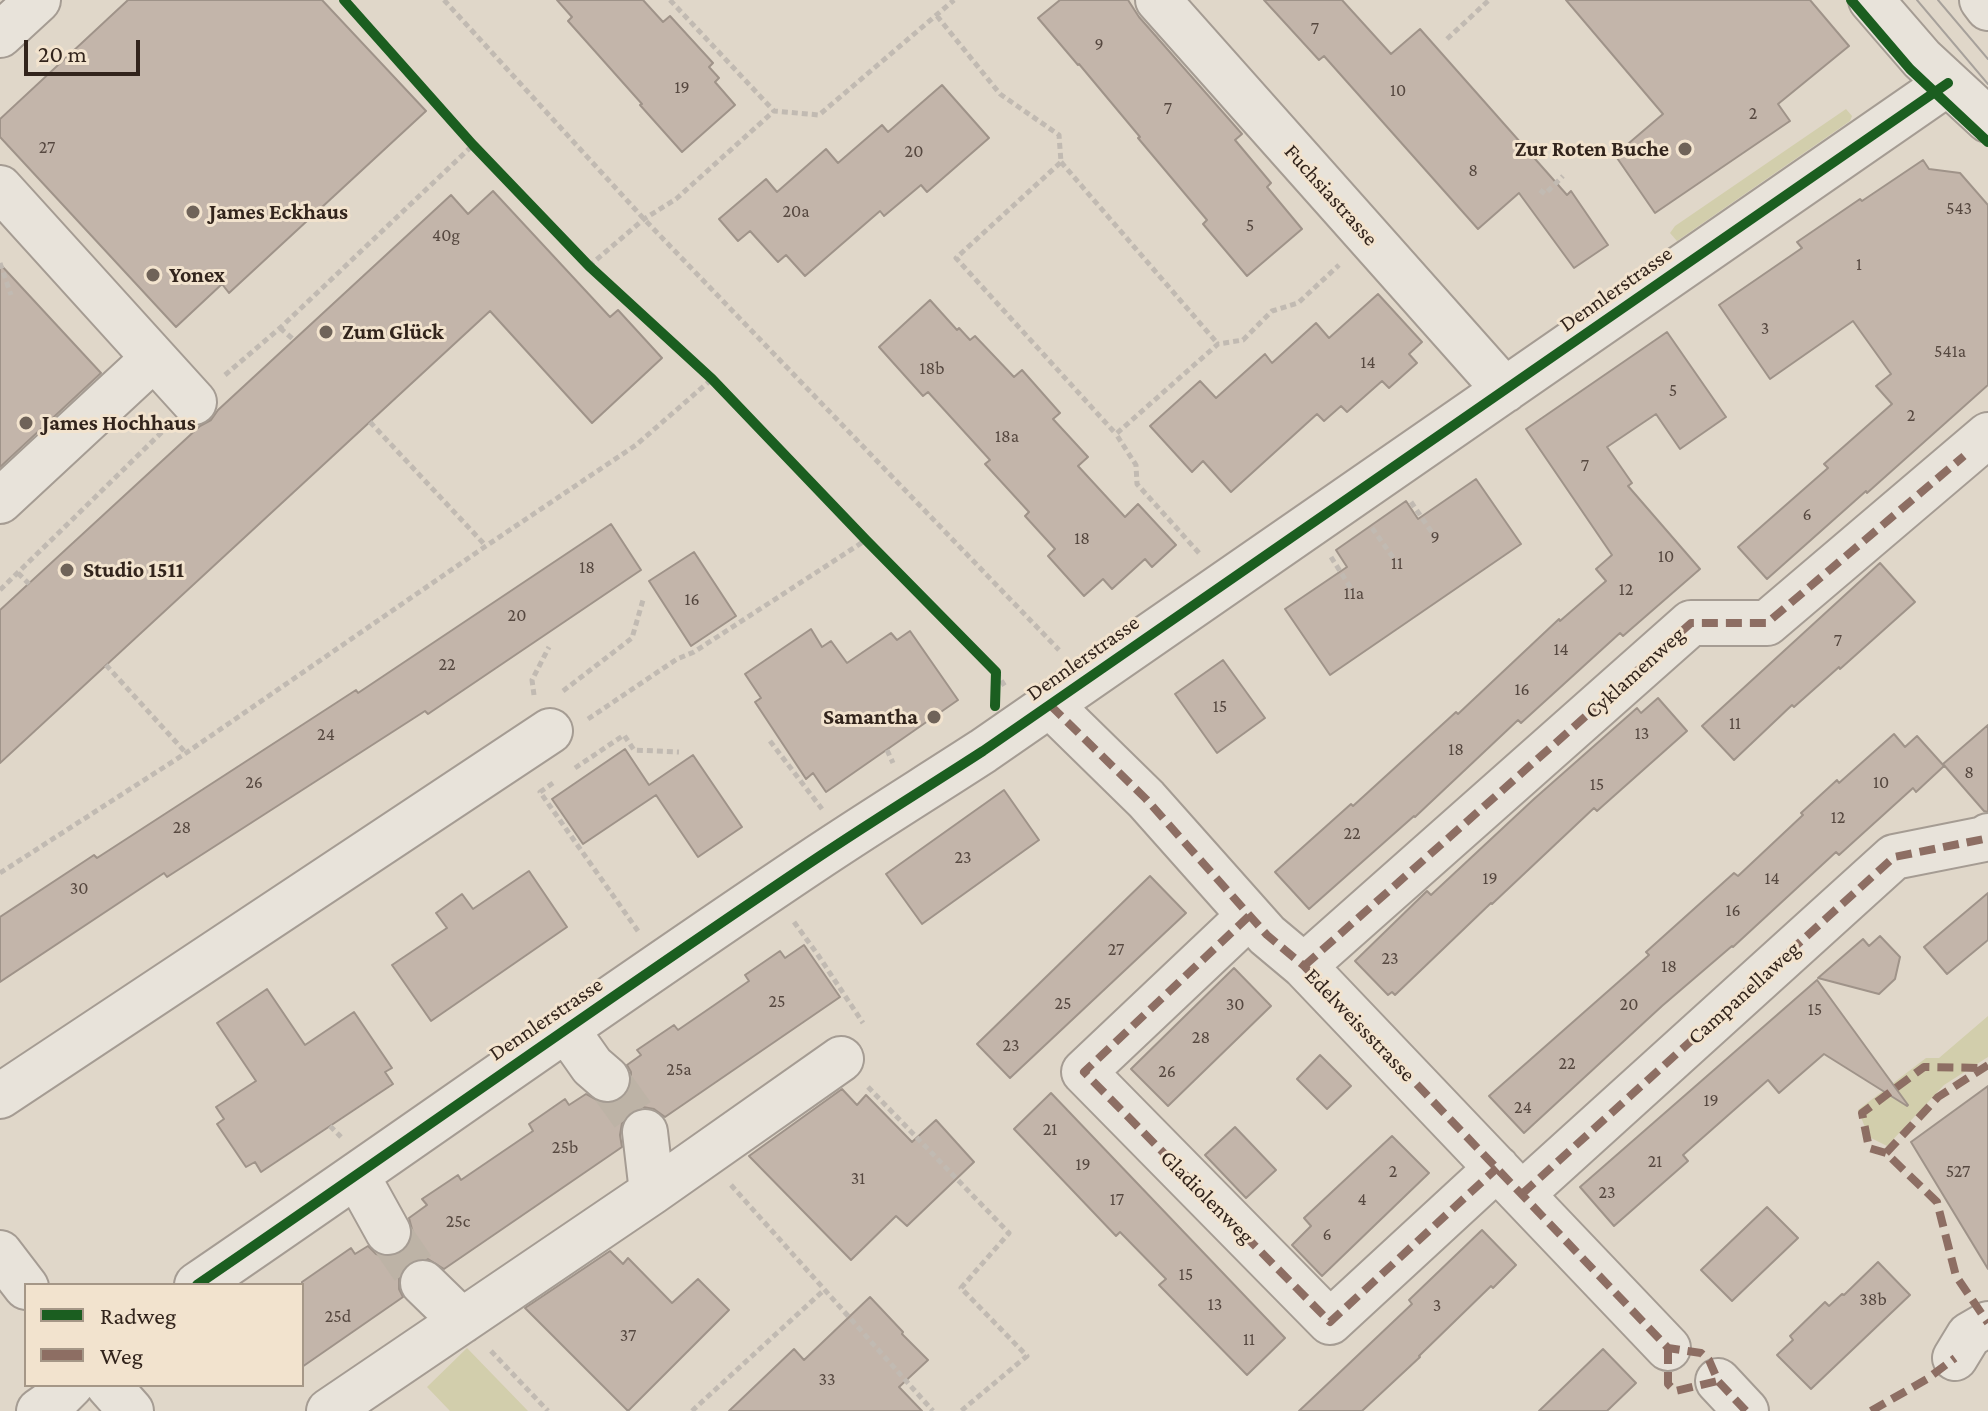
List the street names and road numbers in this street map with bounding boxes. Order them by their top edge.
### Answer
street label: Fuchsiastrasse [1278,139,1384,251]
street label: Dennlerstrasse [1555,240,1677,338]
street label: Dennlerstrasse [1022,609,1144,707]
street label: Cyklamenweg [1580,621,1690,725]
street label: Campanellaweg [1682,936,1806,1050]
street label: Edelweissstrasse [1299,963,1421,1087]
street label: Dennlerstrasse [484,971,608,1067]
street label: Gladiolenweg [1155,1145,1259,1249]

